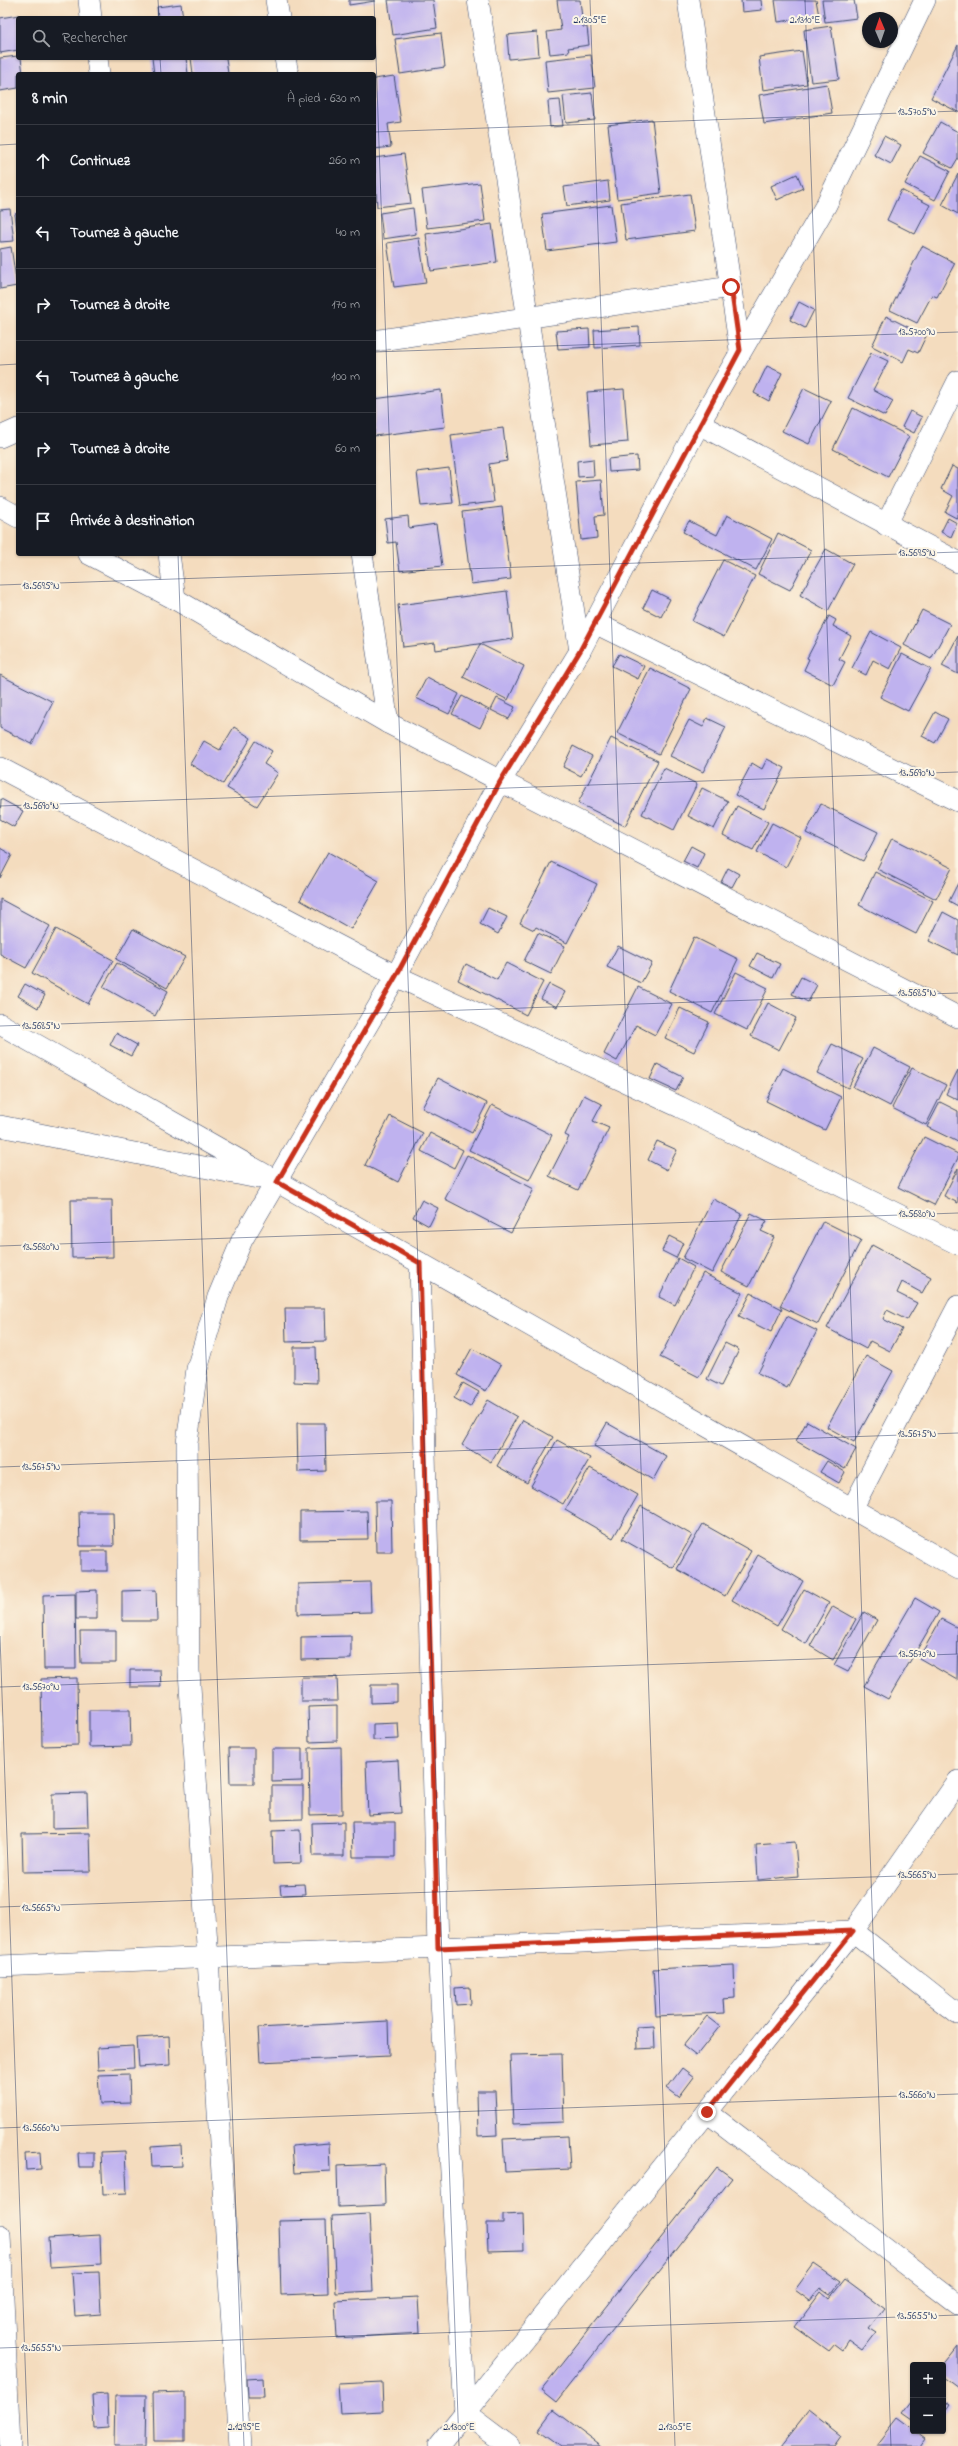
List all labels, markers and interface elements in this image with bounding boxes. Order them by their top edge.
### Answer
north arrow [862,12,898,48]
text: 2.1305°E [573,13,607,28]
text: 2.1310°E [790,13,820,28]
search box [16,16,376,60]
icon: search [30,27,52,49]
text: Rechercher [62,27,127,49]
text: 8 min [32,86,67,111]
text: À pied · 630 m [287,89,360,108]
text: 13.5705°N [898,105,937,120]
icon: ahead [32,150,54,172]
text: Continuez [70,150,130,172]
text: 260 m [329,151,360,170]
icon: left [32,222,54,244]
text: Tournez à gauche [70,222,178,244]
text: 40 m [336,223,360,242]
route start [722,278,740,296]
icon: right [32,294,54,316]
text: Tournez à droite [70,294,170,316]
text: 170 m [332,295,360,314]
text: 13.5700°N [898,325,936,340]
icon: left [32,366,54,388]
text: Tournez à gauche [70,366,178,388]
text: 100 m [331,367,360,386]
icon: right [32,438,54,460]
text: Tournez à droite [70,438,170,460]
text: 60 m [335,439,360,458]
icon: arrive [32,510,54,532]
text: Arrivée à destination [70,510,195,532]
text: 13.5695°N [898,546,936,561]
text: 13.5695°N [22,579,60,594]
text: 13.5690°N [899,766,935,781]
text: 13.5690°N [23,799,59,814]
text: 13.5685°N [898,986,936,1001]
text: 13.5685°N [22,1019,60,1034]
text: 13.5680°N [899,1207,936,1222]
text: 13.5680°N [23,1240,60,1255]
text: 13.5675°N [898,1427,937,1442]
text: 13.5675°N [22,1460,61,1475]
text: 13.5670°N [898,1647,936,1662]
text: 13.5670°N [22,1680,60,1695]
text: 13.5665°N [897,1868,937,1883]
text: 13.5665°N [21,1901,61,1916]
text: 13.5660°N [898,2088,936,2103]
route end [698,2103,716,2121]
text: 13.5660°N [22,2121,60,2136]
text: 13.5655°N [897,2309,937,2324]
text: 13.5655°N [21,2341,61,2356]
map controls [910,2362,946,2434]
button: + [910,2362,946,2398]
button: − [910,2398,946,2434]
text: 2.1295°E [228,2420,260,2435]
text: 2.1300°E [443,2420,475,2435]
text: 2.1305°E [658,2420,692,2435]

